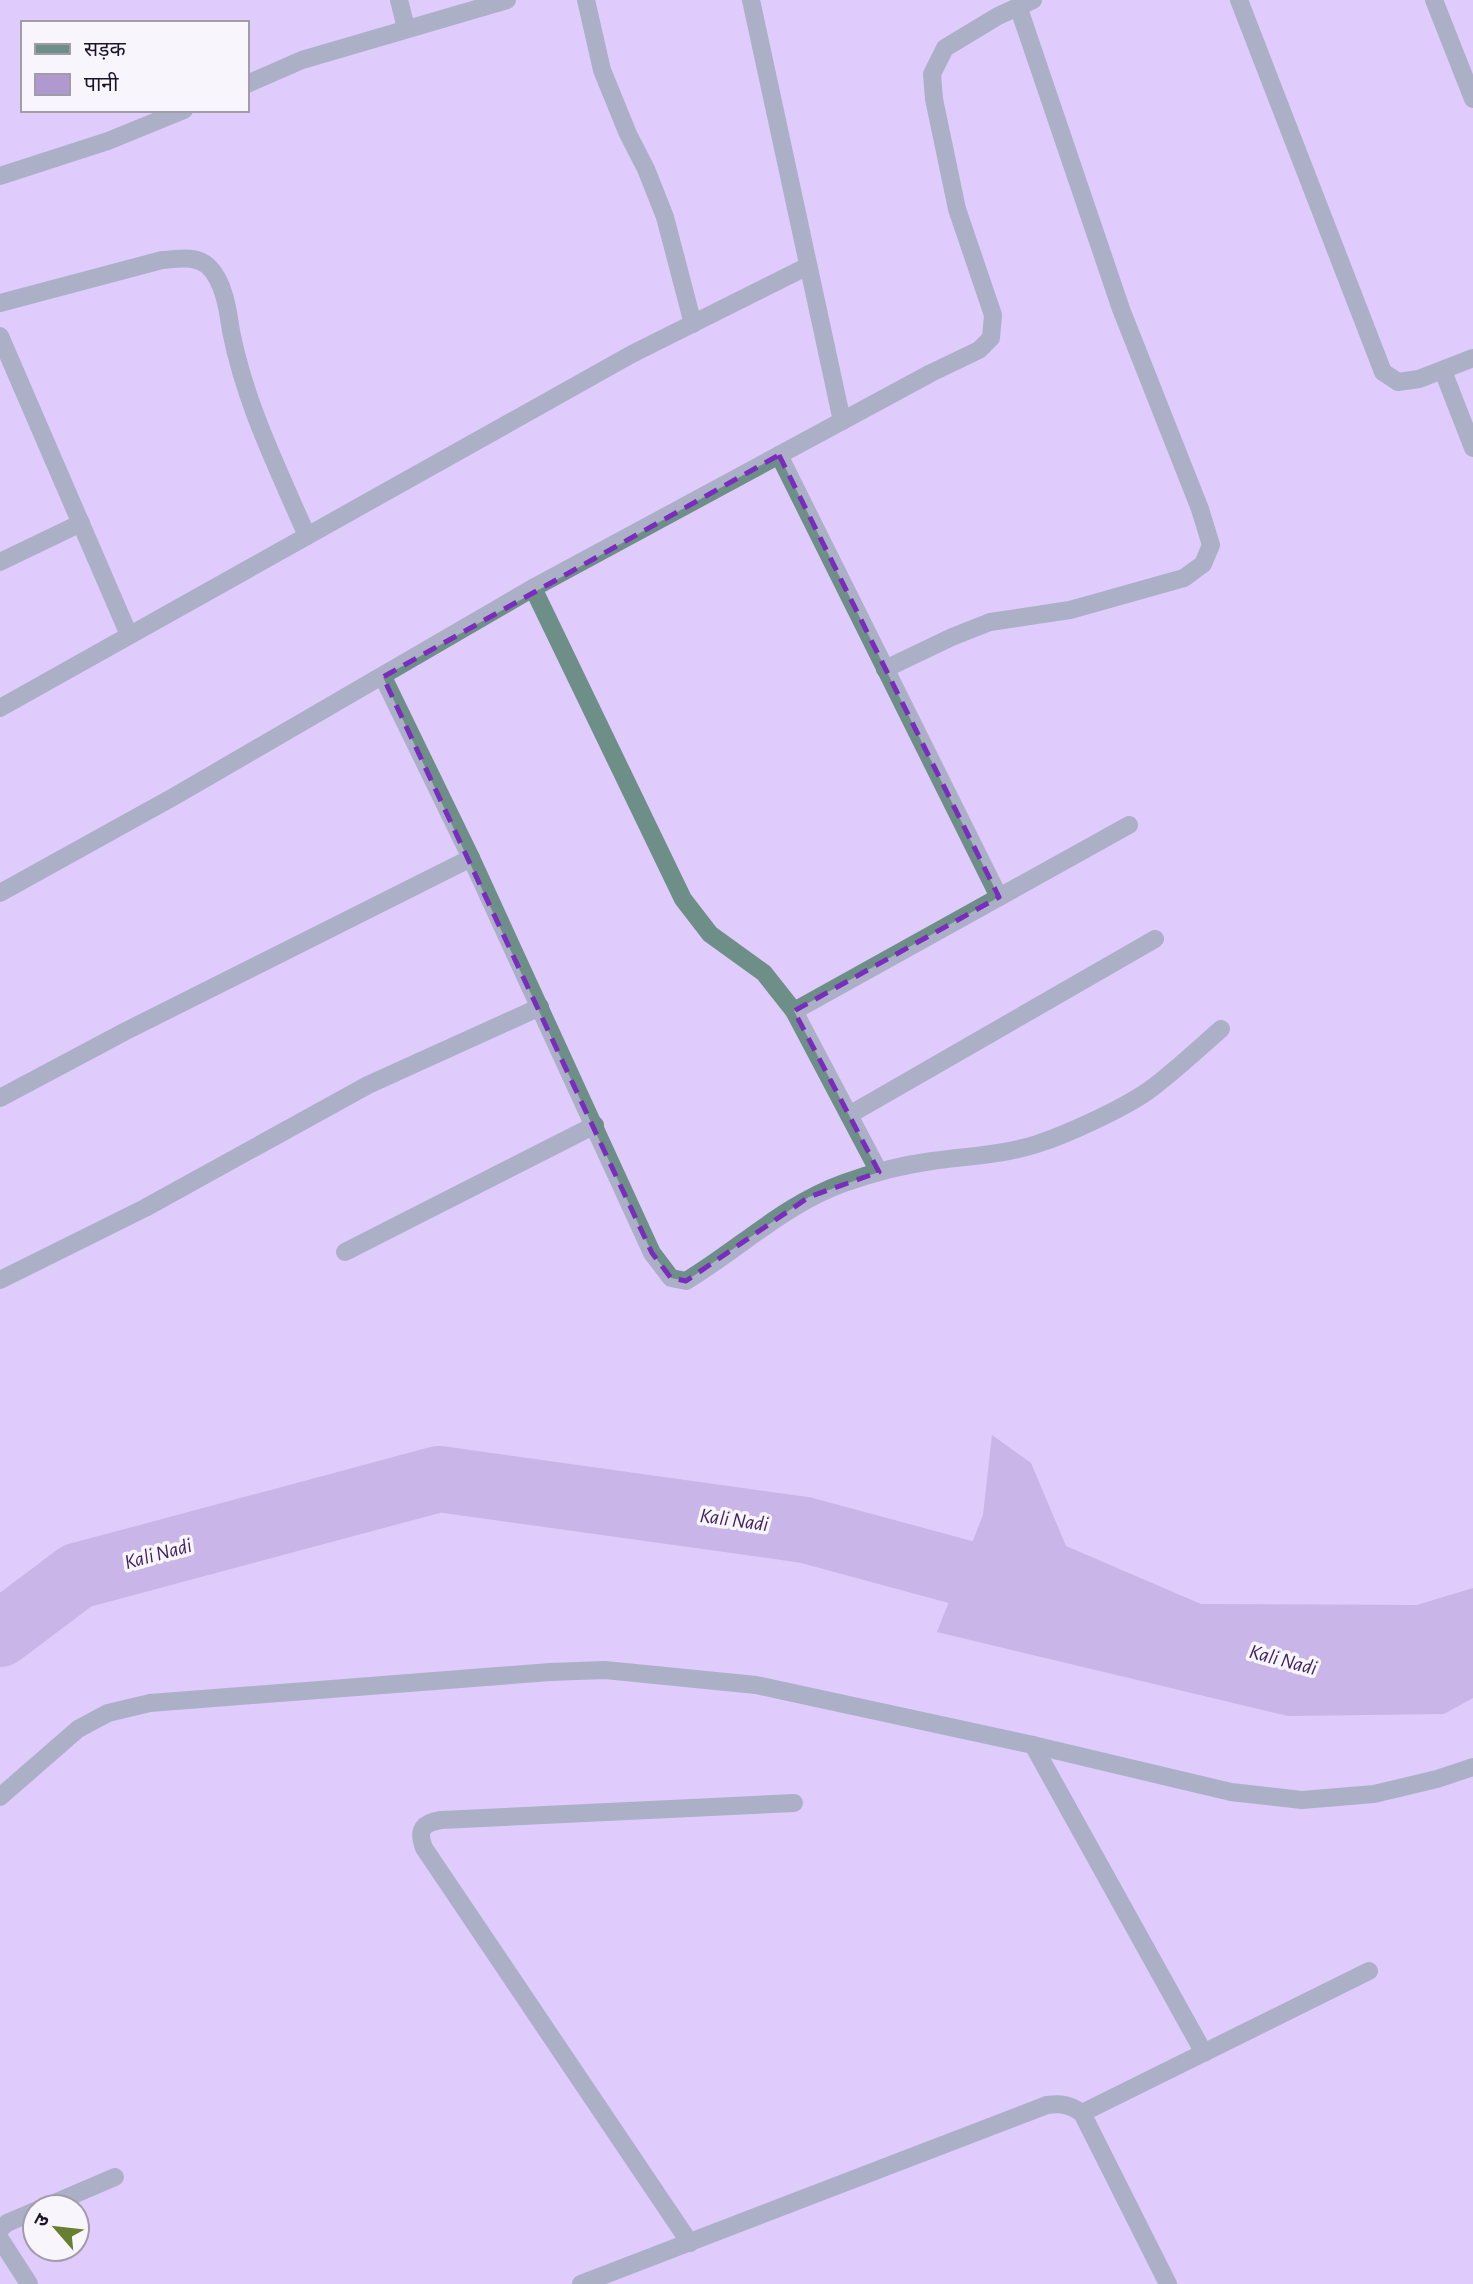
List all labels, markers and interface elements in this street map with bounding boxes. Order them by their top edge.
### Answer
legend [21,21,248,112]
text: सड़क [84,39,126,60]
text: पानी [84,72,119,95]
water label: Kali Nadi [698,1505,770,1535]
water label: Kali Nadi [122,1535,194,1573]
water label: Kali Nadi [1247,1641,1319,1679]
north arrow [21,2193,91,2263]
text: उ [31,2211,54,2230]

